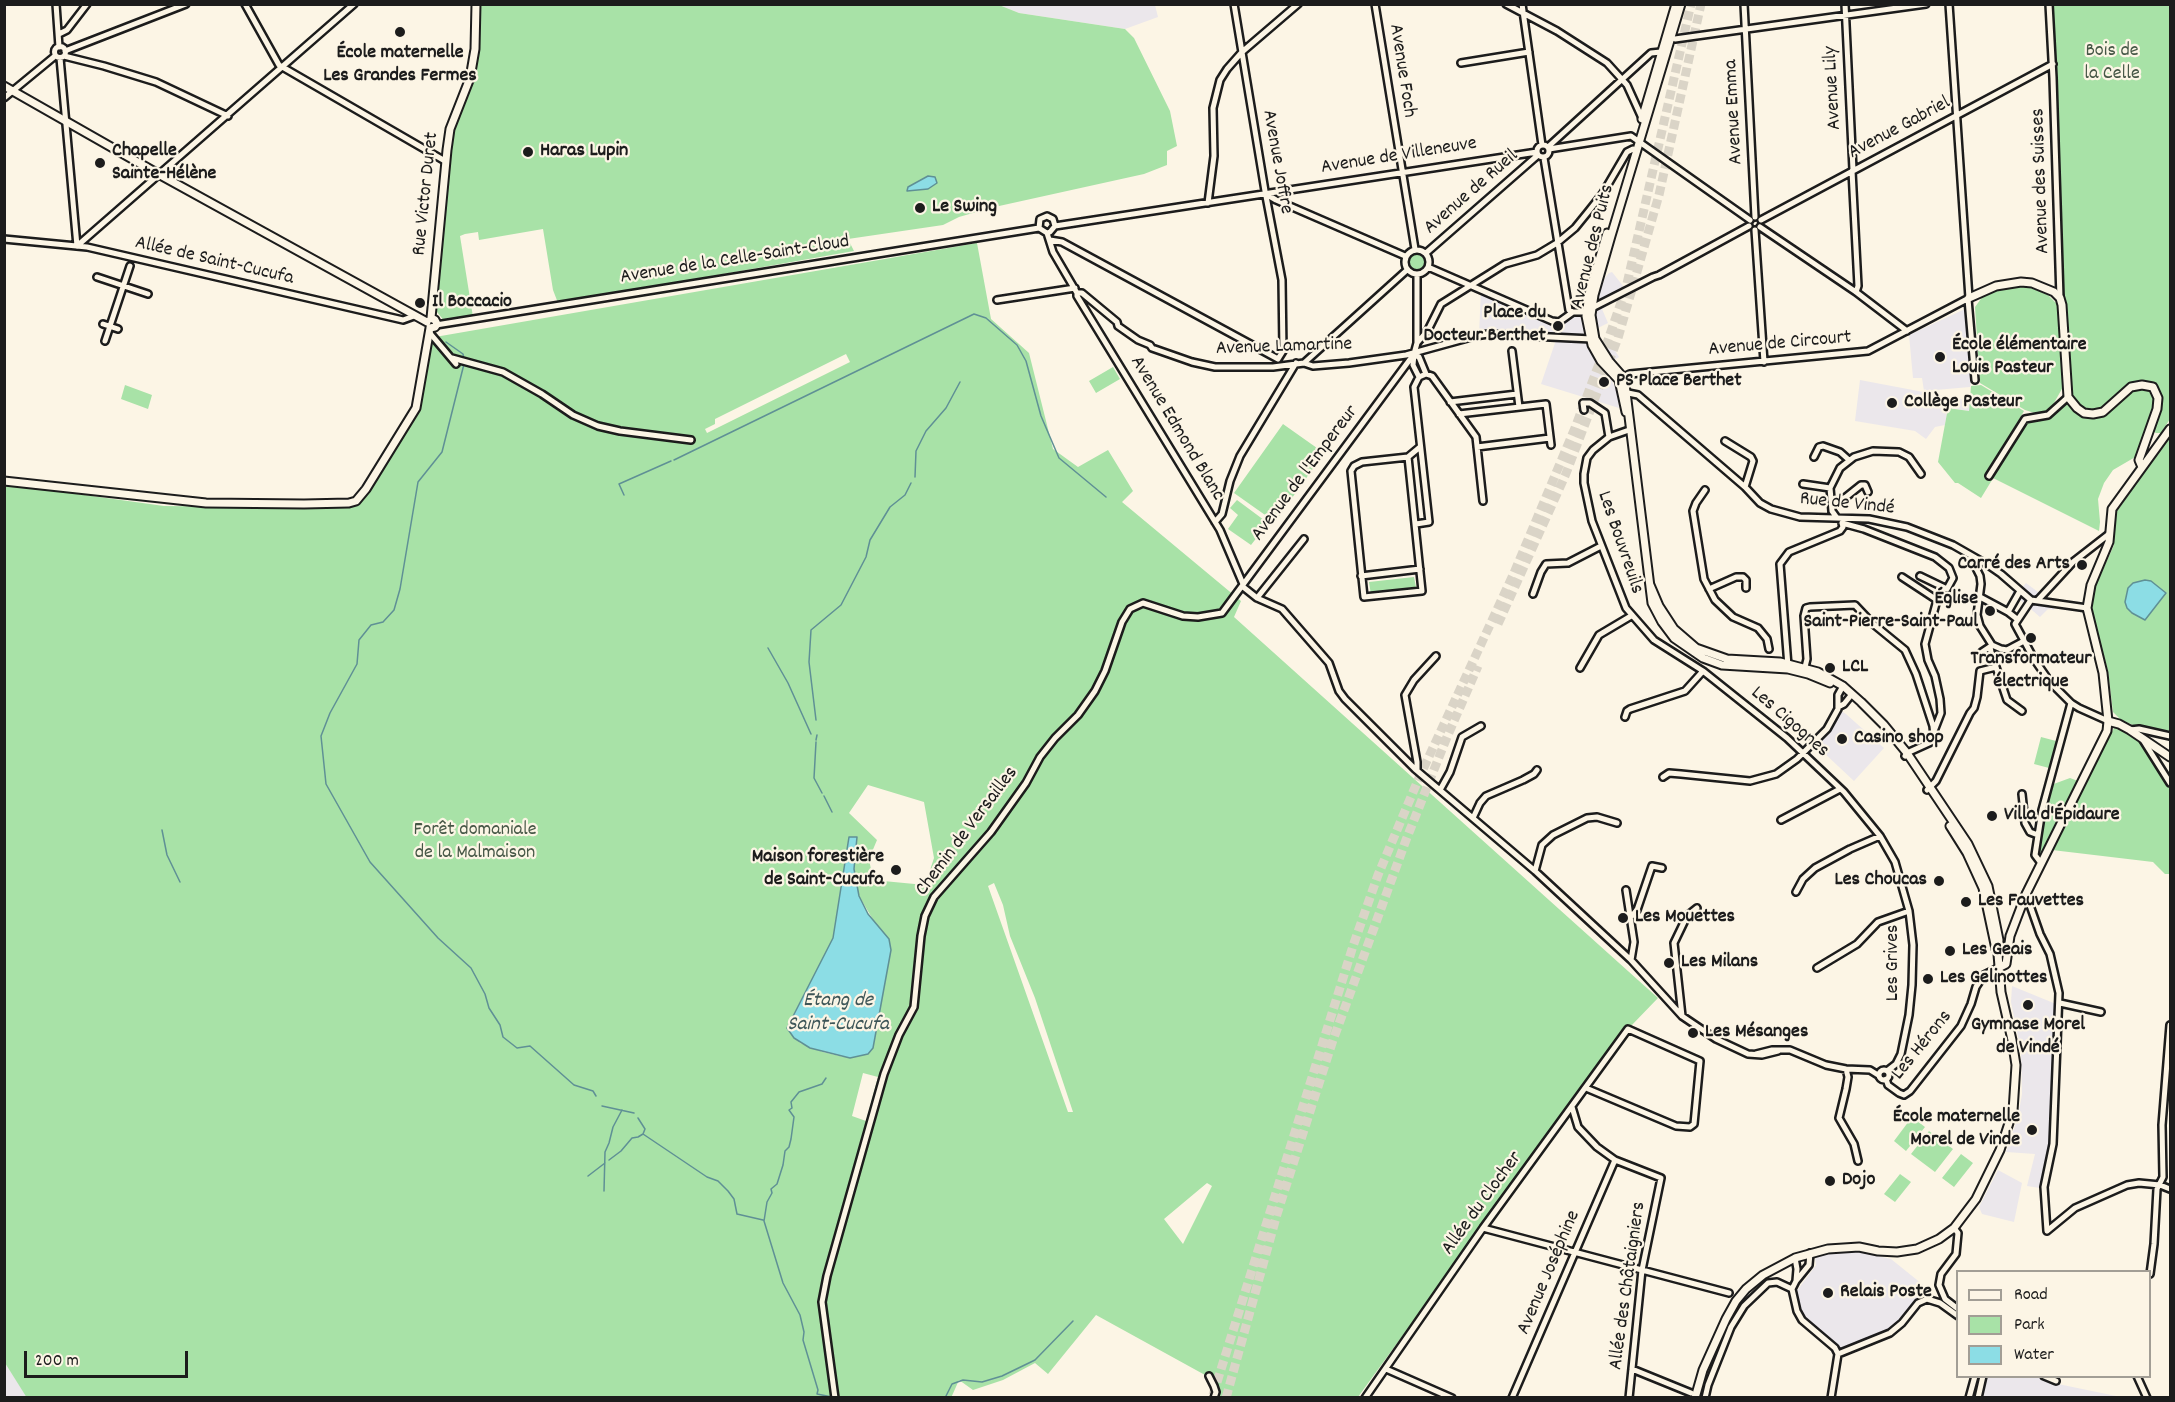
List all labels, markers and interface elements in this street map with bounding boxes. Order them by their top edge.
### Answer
street label: Avenue Foch [1382,23,1420,119]
marker: École maternelle Les Grandes Fermes [393,25,407,39]
park label: Bois de la Celle [2084,40,2140,87]
place label: École maternelle Les Grandes Fermes [323,42,477,89]
street label: Avenue Lily [1820,45,1848,131]
street label: Avenue Emma [1720,59,1750,165]
street label: Avenue Gabriel [1845,92,1955,166]
street label: Avenue Joffre [1255,108,1297,216]
street label: Avenue des Suisses [2027,108,2057,254]
street label: Rue Victor Duret [409,131,445,257]
street label: Avenue de Villeneuve [1319,133,1479,181]
place label: Chapelle Sainte-Hélène [112,140,216,187]
place label: Haras Lupin [540,140,628,164]
marker: Haras Lupin [521,145,535,159]
street label: Avenue de Rueil [1420,145,1524,241]
marker: Chapelle Sainte-Hélène [93,156,107,170]
street label: Avenue des Puits [1567,182,1621,312]
place label: Le Swing [932,196,997,220]
marker: Le Swing [913,201,927,215]
street label: Avenue de la Celle-Saint-Cloud [619,231,851,291]
street label: Allée de Saint-Cucufa [132,232,296,292]
place label: Il Boccacio [432,291,512,315]
marker: Il Boccacio [413,296,427,310]
place label: Place du Docteur Berthet [1424,302,1546,349]
marker: Place du Docteur Berthet [1551,319,1565,333]
street label: Avenue de Circourt [1708,327,1852,363]
street label: Avenue Lamartine [1215,334,1353,362]
place label: École élémentaire Louis Pasteur [1952,334,2087,381]
marker: École élémentaire Louis Pasteur [1933,350,1947,364]
street label: Avenue Edmond Blanc [1123,352,1229,506]
place label: PS Place Berthet [1616,370,1742,394]
marker: PS Place Berthet [1597,375,1611,389]
place label: Collège Pasteur [1904,391,2022,415]
marker: Collège Pasteur [1885,396,1899,410]
street label: Avenue de l'Empereur [1247,401,1365,547]
street label: Rue de Vindé [1798,488,1896,522]
street label: Les Bouvreuils [1590,489,1648,597]
place label: Carré des Arts [1957,553,2070,577]
marker: Carré des Arts [2075,558,2089,572]
place label: Église Saint-Pierre-Saint-Paul [1804,588,1978,635]
marker: Église Saint-Pierre-Saint-Paul [1983,604,1997,618]
marker: Transformateur électrique [2024,631,2038,645]
place label: Transformateur électrique [1970,648,2092,695]
place label: LCL [1842,656,1868,680]
marker: LCL [1823,661,1837,675]
street label: Les Cigognes [1745,682,1833,764]
place label: Casino shop [1854,727,1944,751]
marker: Casino shop [1835,732,1849,746]
street label: Chemin de Versailles [912,763,1024,901]
place label: Villa d'Épidaure [2004,804,2120,828]
marker: Villa d'Épidaure [1985,809,1999,823]
park label: Forêt domaniale de la Malmaison [413,819,537,866]
place label: Maison forestière de Saint-Cucufa [752,846,884,893]
marker: Maison forestière de Saint-Cucufa [889,863,903,877]
place label: Les Choucas [1835,869,1927,893]
marker: Les Choucas [1932,874,1946,888]
place label: Les Fauvettes [1978,890,2084,914]
marker: Les Fauvettes [1959,895,1973,909]
place label: Les Mouettes [1635,906,1735,930]
marker: Les Mouettes [1616,911,1630,925]
street label: Les Grives [1882,925,1906,1001]
place label: Les Geais [1962,939,2032,963]
marker: Les Geais [1943,944,1957,958]
place label: Les Milans [1681,951,1758,975]
marker: Les Milans [1662,956,1676,970]
place label: Les Gelinottes [1940,967,2047,991]
marker: Les Gelinottes [1921,972,1935,986]
water label: Étang de Saint-Cucufa [787,989,889,1039]
marker: Gymnase Morel de Vindé [2021,998,2035,1012]
street label: Les Hérons [1888,1006,1958,1086]
place label: Gymnase Morel de Vindé [1971,1014,2085,1061]
place label: Les Mésanges [1705,1021,1808,1045]
marker: Les Mésanges [1686,1026,1700,1040]
place label: École maternelle Morel de Vinde [1893,1106,2020,1153]
marker: École maternelle Morel de Vinde [2025,1123,2039,1137]
street label: Allée du Clocher [1437,1148,1529,1260]
place label: Dojo [1842,1169,1875,1193]
marker: Dojo [1823,1174,1837,1188]
street label: Allée des Châtaigniers [1605,1200,1653,1372]
street label: Avenue Joséphine [1513,1207,1587,1339]
legend [1956,1270,2151,1378]
place label: Relais Poste [1840,1281,1932,1305]
text: Road [2014,1283,2048,1308]
marker: Relais Poste [1821,1286,1835,1300]
text: Park [2014,1313,2045,1338]
scale bar [27,1339,190,1377]
text: Water [2014,1343,2054,1368]
text: 200 m [35,1349,79,1374]

